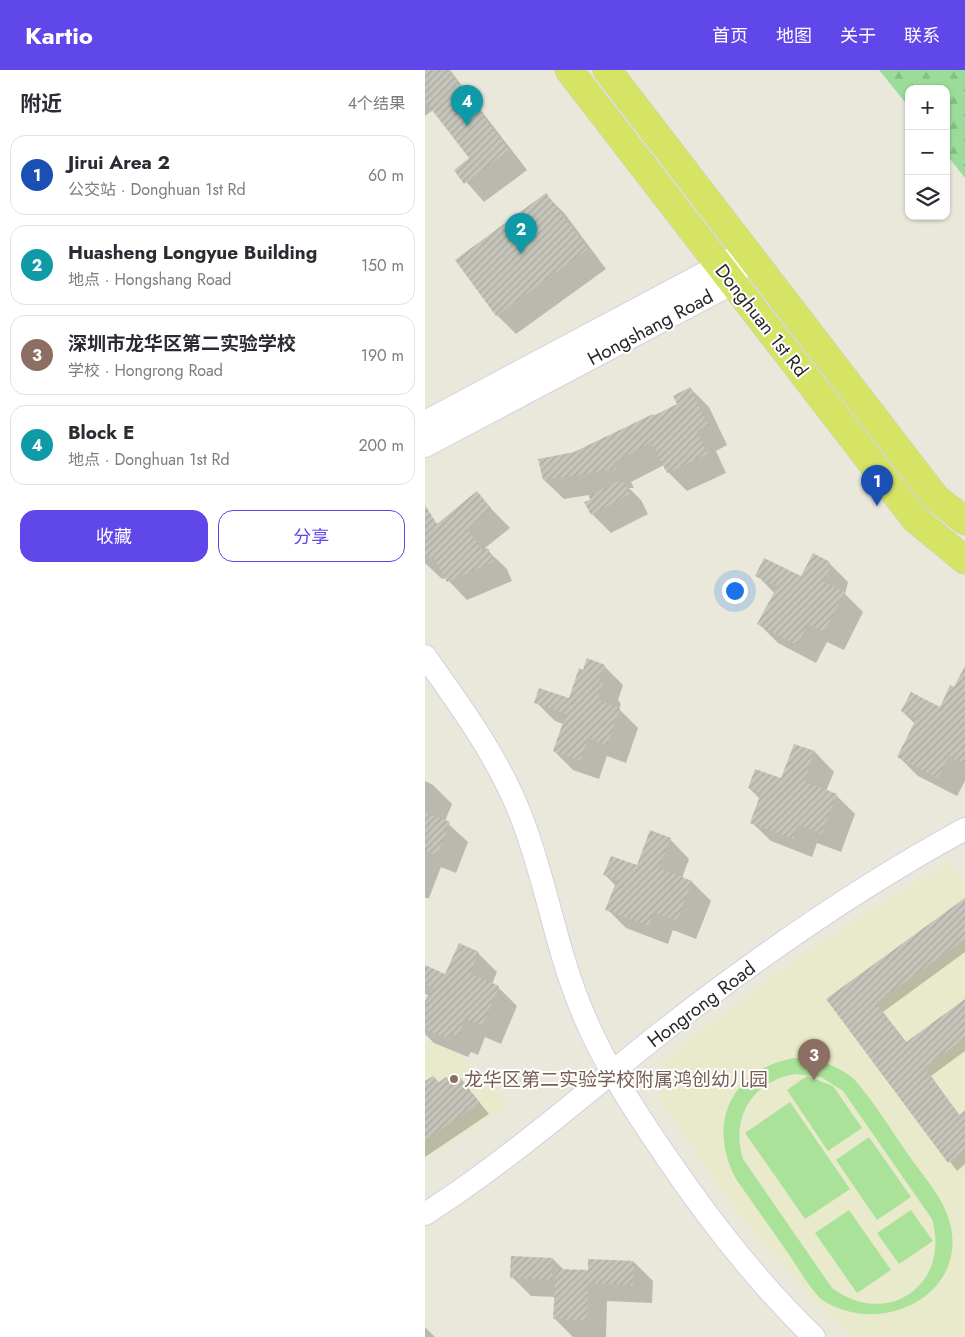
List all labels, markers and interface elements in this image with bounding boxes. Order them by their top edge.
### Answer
text: Kartio [25,18,93,53]
text: 首页 [712,23,748,49]
text: 地图 [776,23,812,49]
text: 关于 [840,23,876,49]
text: 联系 [904,23,940,49]
pin: 4 [451,85,483,126]
map controls [905,85,950,220]
button: + [905,85,950,130]
text: 附近 [20,89,62,119]
text: 4个结果 [348,92,405,115]
button: − [905,130,950,175]
text: Jirui Area 2 [68,149,170,176]
text: 1 [33,164,41,187]
text: 60 m [368,164,404,187]
button: layers [905,175,950,220]
text: 公交站 · Donghuan 1st Rd [68,178,246,201]
pin: 2 [505,213,537,254]
text: Huasheng Longyue Building [68,239,317,266]
text: 2 [32,254,42,277]
text: 150 m [361,254,404,277]
street label: Donghuan 1st Rd [709,258,814,383]
text: 地点 · Hongshang Road [68,268,231,291]
street label: Hongshang Road [583,283,718,372]
text: 深圳市龙华区第二实验学校 [68,330,296,357]
text: 3 [32,344,42,367]
text: 190 m [361,344,404,367]
text: 学校 · Hongrong Road [68,359,223,382]
text: Block E [68,419,134,446]
text: 4 [31,434,43,457]
text: 200 m [358,434,404,457]
text: 地点 · Donghuan 1st Rd [68,448,230,471]
pin: 1 [861,465,893,506]
button: 收藏 [20,510,208,562]
button: 分享 [218,510,405,562]
your location [722,578,748,604]
street label: Hongrong Road [642,955,761,1054]
pin: 3 [798,1039,830,1080]
place label: 龙华区第二实验学校附属鸿创幼儿园 [464,1066,768,1093]
marker: 龙华区第二实验学校附属鸿创幼儿园 [448,1073,460,1085]

